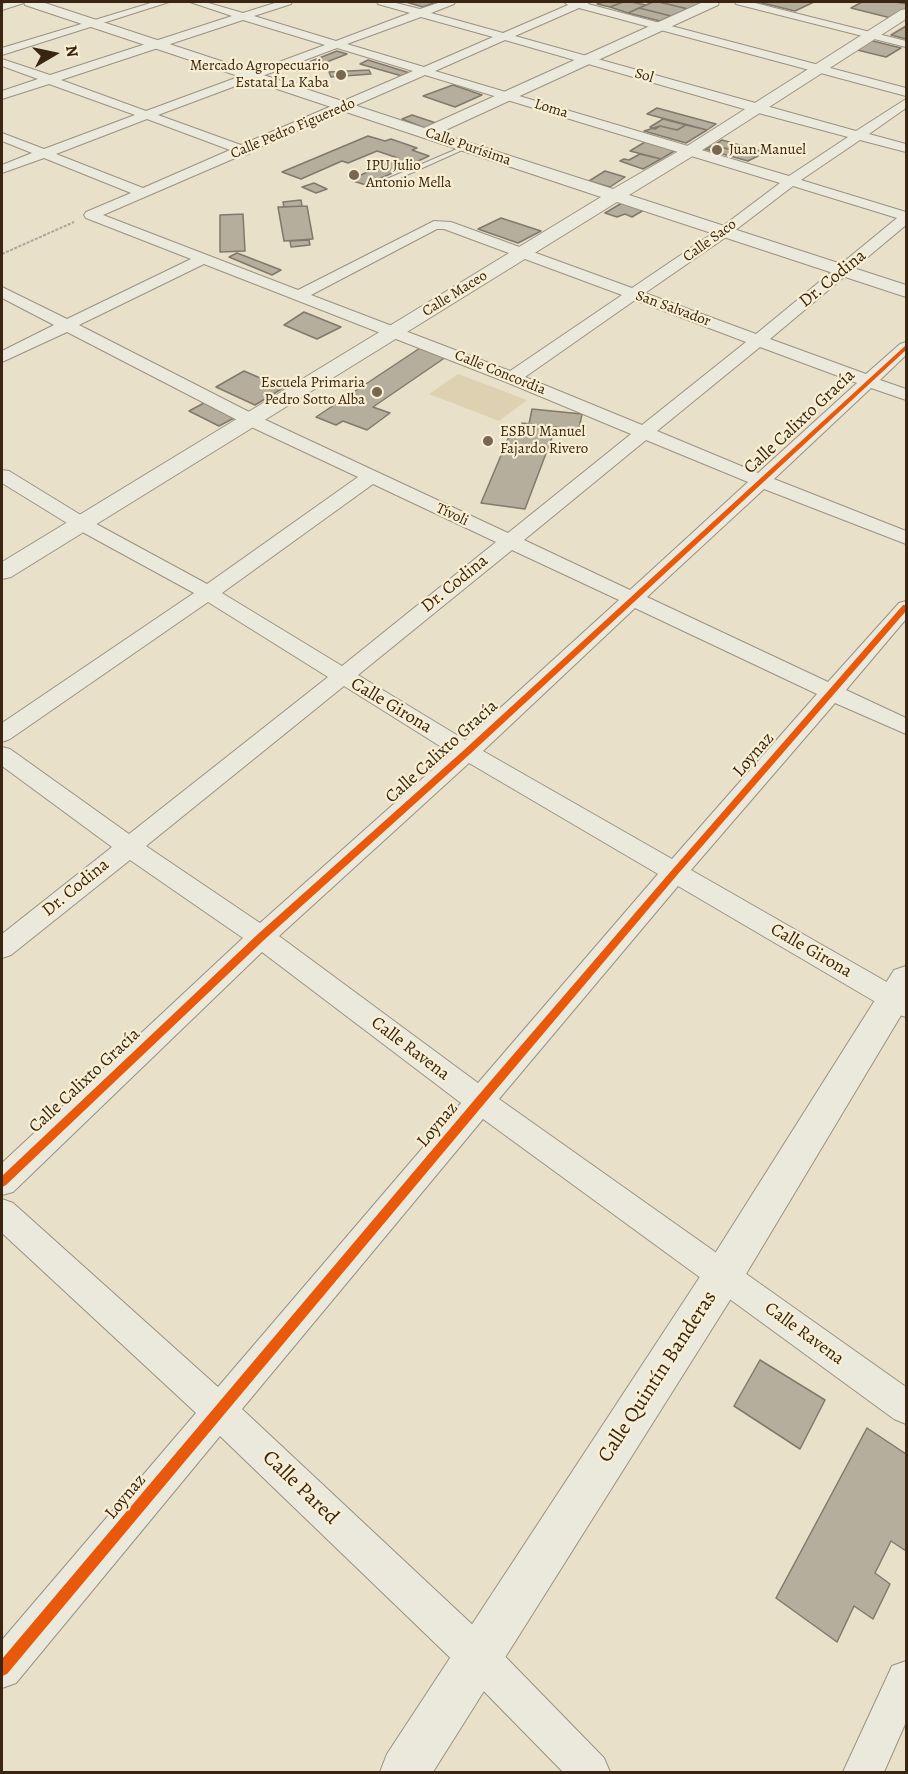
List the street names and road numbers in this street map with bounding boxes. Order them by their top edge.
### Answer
street label: Sol [632,65,656,87]
street label: Calle Pedro Figueredo [228,95,358,163]
street label: Loma [532,95,570,123]
street label: Calle Purísima [423,124,513,170]
street label: Calle Saco [680,216,740,266]
street label: Dr. Codina [795,245,871,313]
street label: Calle Maceo [419,267,491,321]
street label: San Salvador [633,287,713,331]
street label: Calle Concordia [452,347,548,399]
street label: Calle Calixto Gracía [740,365,860,479]
street label: Tívoli [433,500,471,530]
street label: Dr. Codina [417,550,493,618]
street label: Calle Girona [347,673,435,739]
street label: Calle Calixto Gracía [381,696,503,808]
street label: Loynaz [729,728,779,782]
street label: Dr. Codina [38,854,114,922]
street label: Calle Girona [766,919,856,983]
street label: Calle Ravena [366,1012,454,1086]
street label: Calle Calixto Gracía [25,1024,145,1138]
street label: Loynaz [413,1098,463,1152]
street label: Calle Quintín Banderas [593,1287,723,1467]
street label: Calle Ravena [760,1298,848,1370]
street label: Calle Pared [257,1446,343,1530]
street label: Loynaz [101,1470,151,1524]

